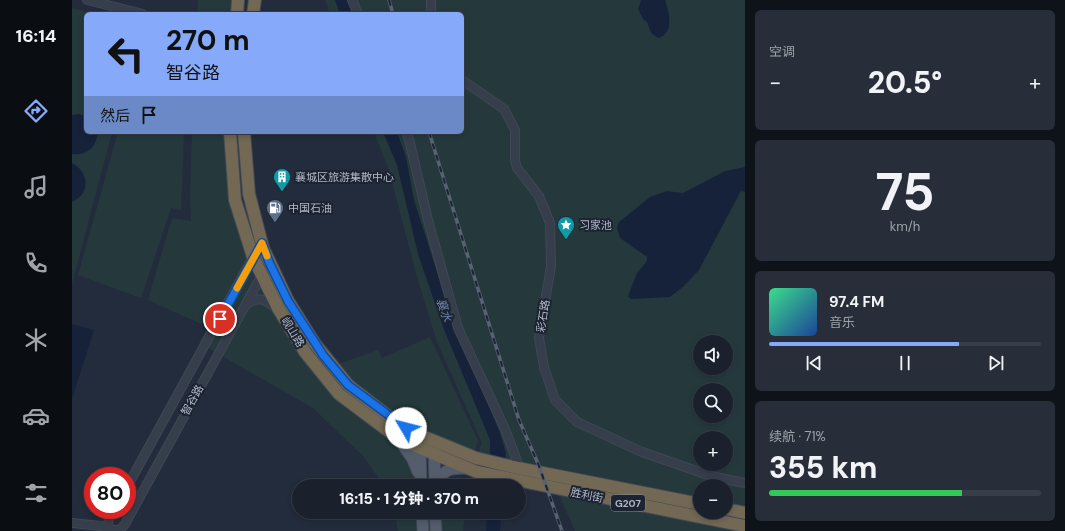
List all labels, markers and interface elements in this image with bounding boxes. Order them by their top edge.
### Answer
text: 270 m [166,22,249,59]
text: 16:14 [16,24,56,48]
icon: left [100,28,152,80]
text: 空调 [769,43,795,60]
text: 智谷路 [166,61,220,85]
text: 20.5° [868,63,942,102]
text: − [769,68,781,97]
text: + [1029,68,1041,97]
icon: directions [22,97,50,125]
icon: arrive [138,104,160,126]
text: 然后 [100,106,130,126]
text: 75 [875,158,935,226]
building icon: 襄城区旅游集散中心 [272,167,292,192]
place label: 襄城区旅游集散中心 [295,170,394,184]
icon: music [22,173,50,201]
fuel station icon: 中国石油 [265,198,285,223]
place label: 中国石油 [288,201,332,215]
place icon: 习家池 [556,215,576,240]
place label: 习家池 [579,218,612,232]
text: km/h [890,218,920,235]
icon: phone [22,249,50,277]
text: 97.4 FM [829,292,884,312]
water label: 襄水 [433,296,456,325]
street label: 彩石路 [534,299,552,333]
pin [203,302,237,336]
icon: arrive [209,308,231,330]
street label: 岘山路 [279,314,307,350]
text: 音乐 [829,314,855,331]
icon: climate [22,326,50,354]
map controls [693,335,733,519]
button: sound [693,335,733,375]
icon: previous [803,352,825,374]
icon: pause [894,352,916,374]
icon: next [985,352,1007,374]
street label: 智谷路 [178,382,206,418]
button: search [693,383,733,423]
icon: car [22,402,50,430]
position arrow [385,407,427,449]
text: 续航 · 71% [769,428,826,445]
button: + [693,431,733,471]
text: 355 km [769,448,877,487]
speed limit sign: 80 [84,467,136,519]
icon: filters [22,479,50,507]
button: − [693,479,733,519]
street label: 胜利街 [569,485,605,505]
text: 16:15 · 1 分钟 · 370 m [339,489,479,509]
road number: G207 [611,495,645,511]

